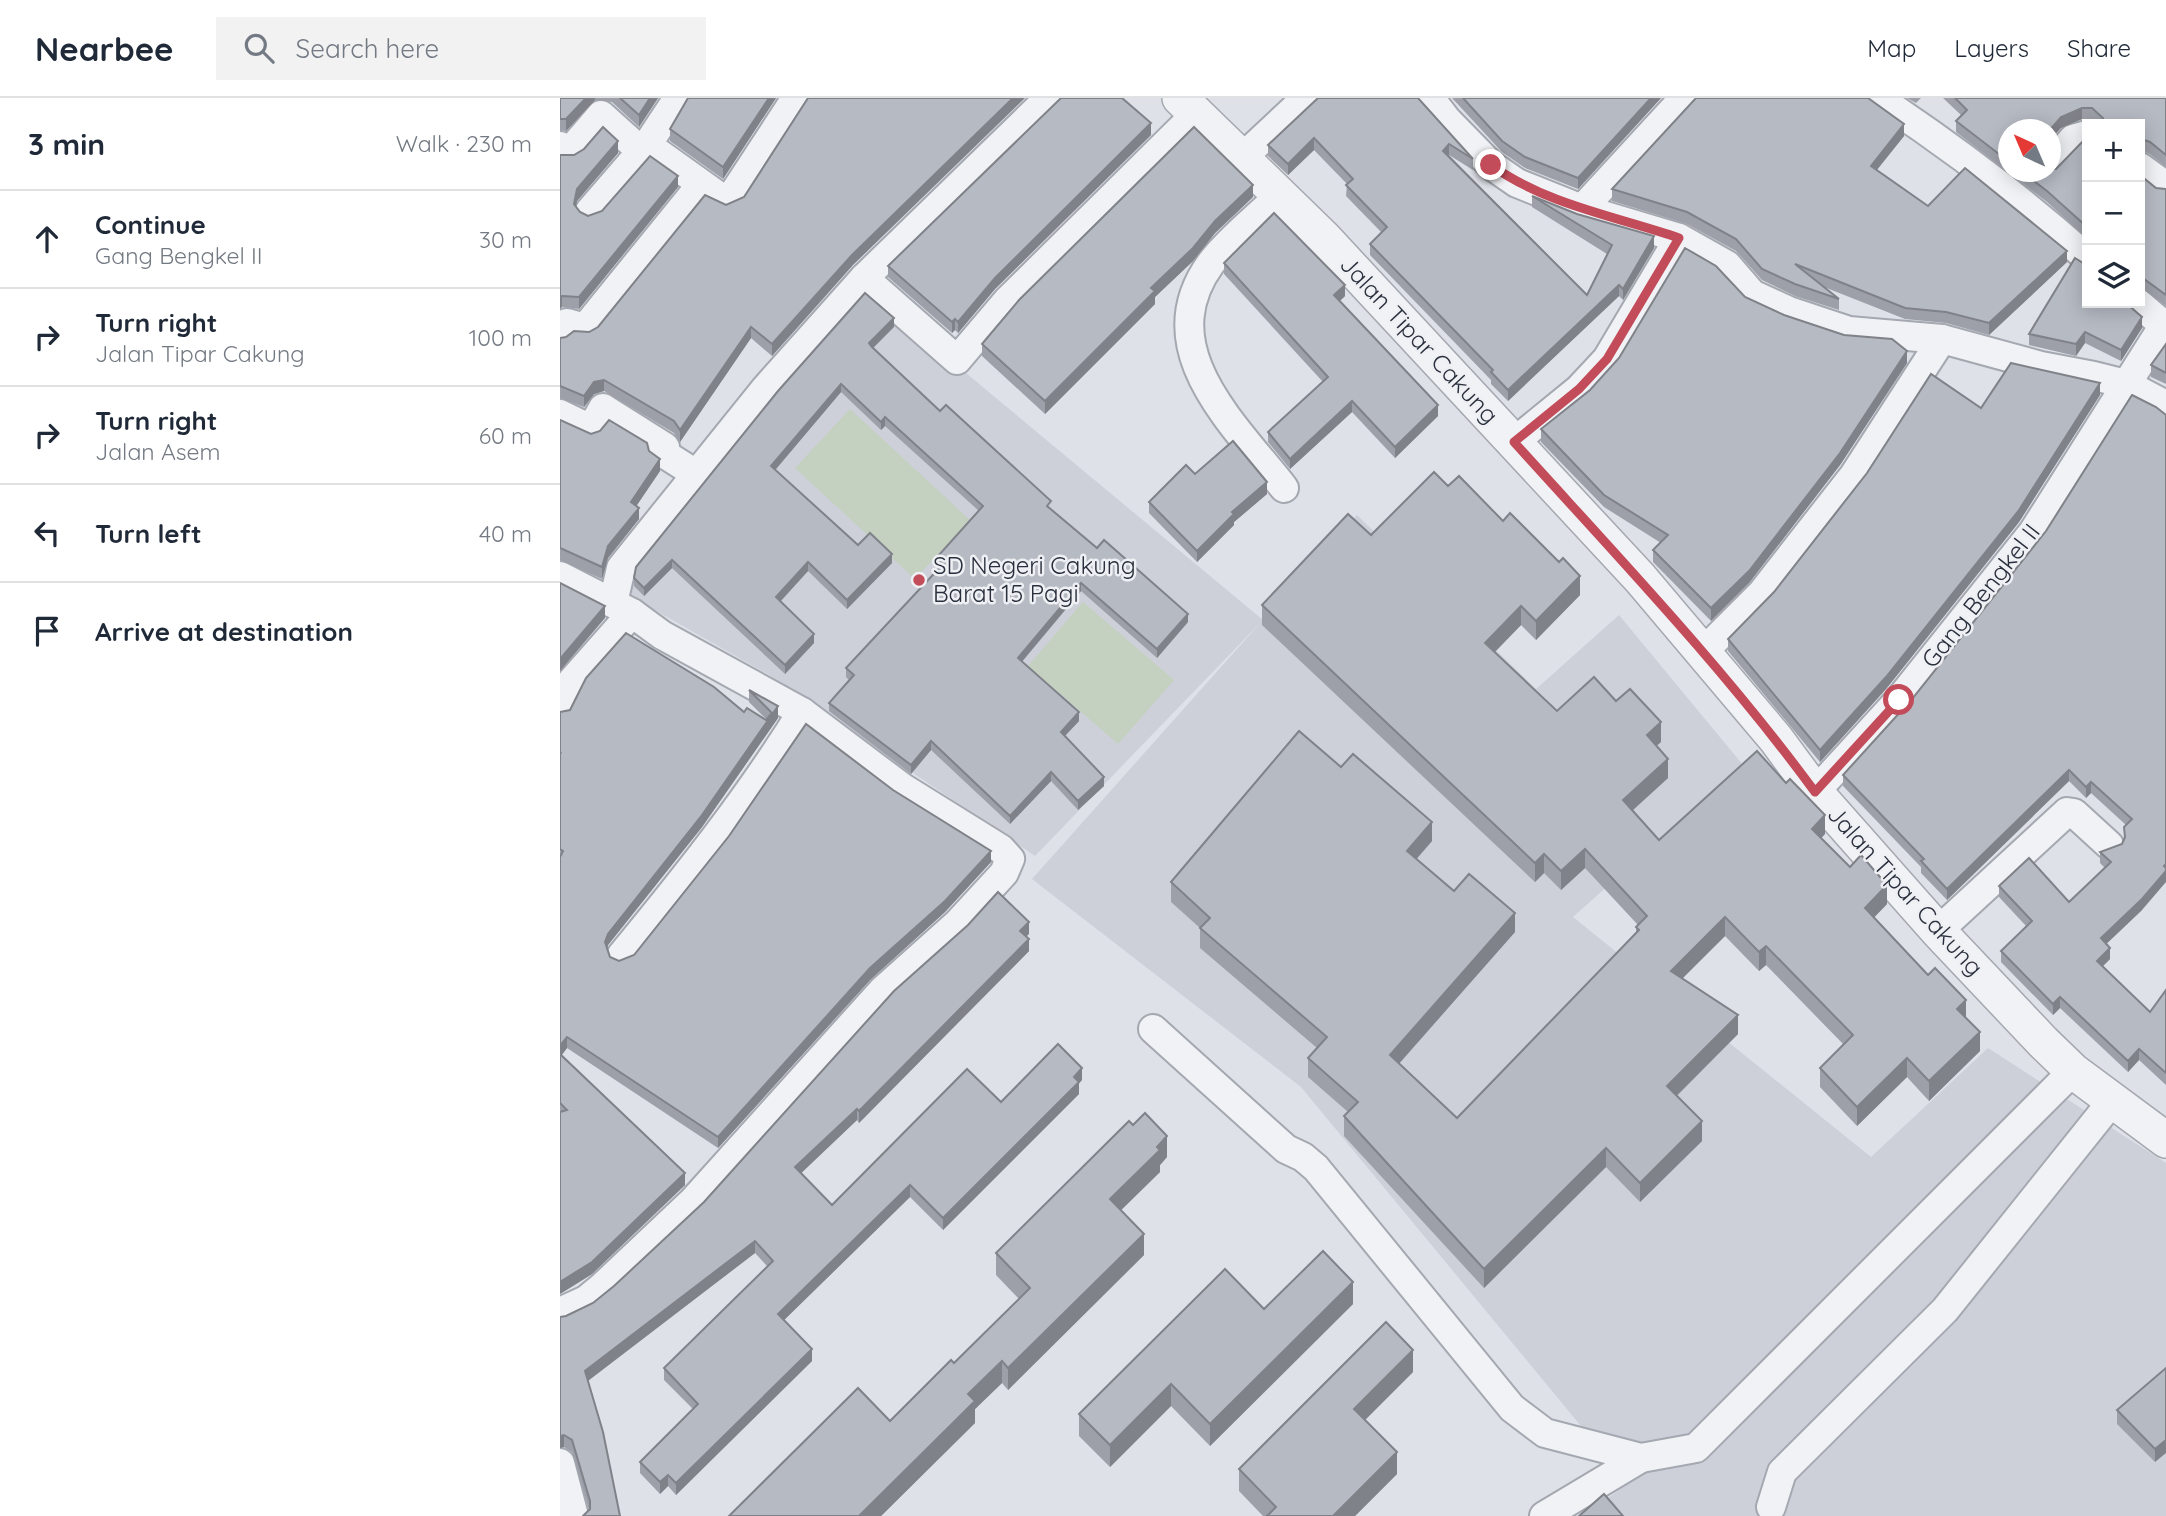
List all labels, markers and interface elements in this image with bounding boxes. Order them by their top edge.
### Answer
search box [216,17,706,80]
text: Nearbee [35,28,174,69]
icon: search [240,29,278,67]
text: Search here [296,32,439,65]
text: Map [1867,33,1916,63]
text: Layers [1954,33,2029,63]
text: Share [2067,33,2131,63]
north arrow [1998,119,2061,182]
map controls [2082,119,2145,308]
button: + [2082,119,2145,182]
text: 3 min [28,125,105,163]
text: Walk · 230 m [396,129,532,158]
route end [1475,149,1506,180]
button: − [2082,182,2145,245]
text: Continue [95,208,206,241]
icon: ahead [28,220,66,258]
text: 30 m [479,225,532,254]
text: Gang Bengkel II [95,241,263,270]
button: layers [2082,245,2145,308]
street label: Jalan Tipar Cakung [1334,249,1505,430]
text: Turn right [95,306,217,339]
icon: right [28,318,66,356]
text: 100 m [469,323,532,352]
text: Jalan Tipar Cakung [95,339,305,368]
text: Turn right [95,404,217,437]
icon: right [28,416,66,454]
text: 60 m [479,421,532,450]
text: Jalan Asem [95,437,221,466]
icon: left [28,514,66,552]
text: Turn left [95,517,202,550]
street label: Gang Bengkel II [1915,517,2046,674]
text: 40 m [479,519,532,548]
place label: SD Negeri Cakung Barat 15 Pagi [933,550,1136,608]
marker: SD Negeri Cakung Barat 15 Pagi [911,572,927,588]
icon: arrive [28,612,66,650]
text: Arrive at destination [95,615,353,648]
route start [1883,684,1914,715]
street label: Jalan Tipar Cakung [1821,799,1990,982]

